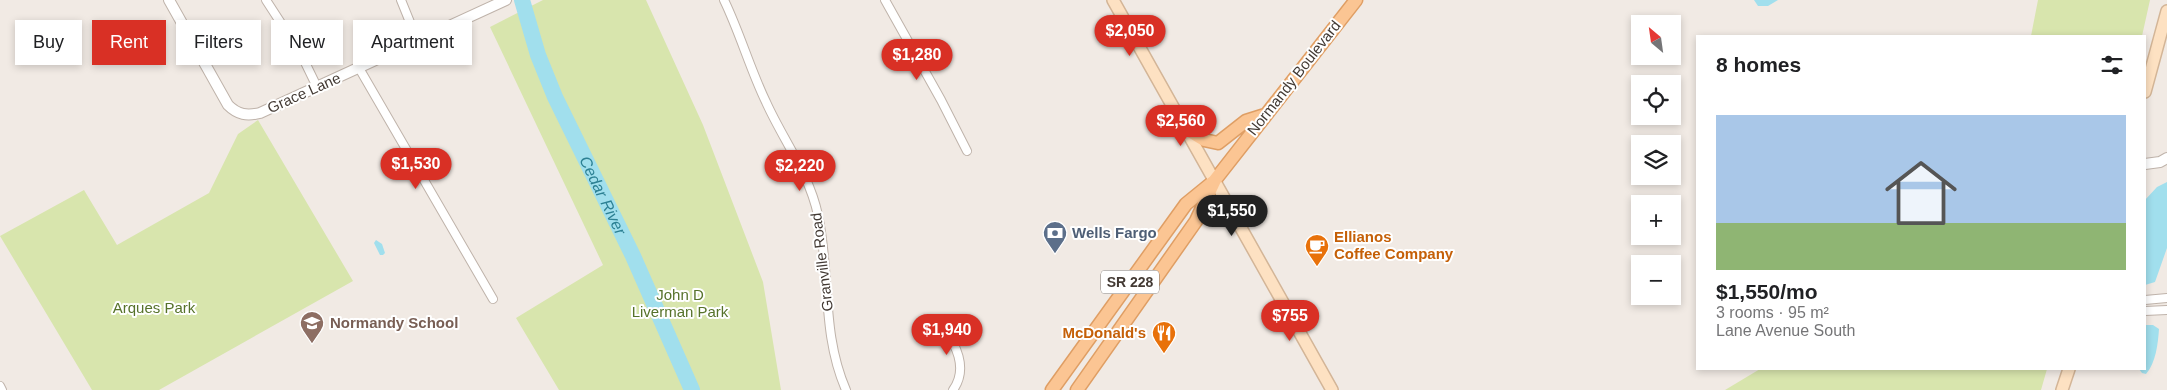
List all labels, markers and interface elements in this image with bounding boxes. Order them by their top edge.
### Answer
pin: $2,050 [1089,15,1171,57]
north arrow [1631,15,1681,65]
map controls [1631,15,1681,305]
street label: Normandy Boulevard [1244,17,1344,138]
chip: Buy [15,20,82,65]
chip: Rent [92,20,166,65]
chip: Filters [176,20,261,65]
chip: New [271,20,343,65]
chip: Apartment [353,20,472,65]
text: $2,050 [1106,22,1154,39]
pin: $1,280 [876,38,958,81]
text: $1,280 [893,46,941,63]
icon: filters [2098,51,2126,79]
text: 8 homes [1716,53,1801,76]
street label: Grace Lane [265,69,343,116]
button: locate [1631,75,1681,125]
pin: $2,560 [1140,104,1222,147]
text: $2,560 [1157,112,1205,129]
button: layers [1631,135,1681,185]
pin: $1,530 [375,148,457,190]
icon: home [1876,148,1966,238]
pin: $2,220 [759,150,841,192]
water label: Cedar River [576,153,629,238]
text: $1,530 [392,155,440,172]
text: $2,220 [776,157,824,174]
pin: $1,550 [1191,194,1273,237]
button: + [1631,195,1681,245]
text: $1,550 [1208,202,1256,219]
street label: Granville Road [807,212,836,312]
bank icon: Wells Fargo [1042,220,1068,254]
place label: Wells Fargo [1072,224,1157,241]
place label: Ellianos Coffee Company [1334,228,1454,262]
cafe icon: Ellianos Coffee Company [1304,233,1330,267]
button: − [1631,255,1681,305]
road number: SR 228 [1101,270,1159,294]
text: $1,550/mo [1716,280,1818,303]
park label: John D Liverman Park [632,286,729,320]
park label: Arques Park [113,299,196,316]
pin: $755 [1260,300,1320,342]
text: 3 rooms · 95 m² [1716,304,1829,321]
text: $755 [1272,307,1308,324]
school or university icon: Normandy School [299,310,325,344]
place label: Normandy School [330,314,458,331]
pin: $1,940 [906,314,988,356]
restaurant icon: McDonald's [1151,320,1177,354]
text: $1,940 [923,321,971,338]
text: Lane Avenue South [1716,322,1855,339]
place label: McDonald's [1062,324,1146,341]

